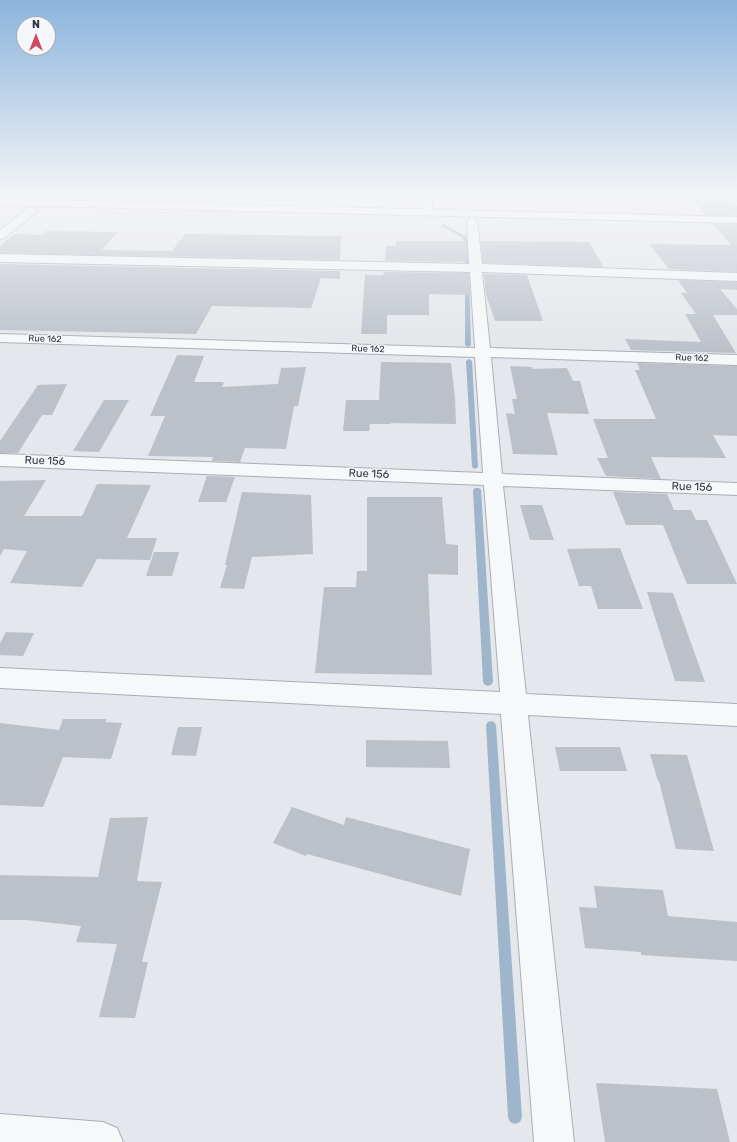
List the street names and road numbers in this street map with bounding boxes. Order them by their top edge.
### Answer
street label: Rue 162 [28,333,62,345]
street label: Rue 162 [351,343,385,355]
street label: Rue 162 [675,352,709,364]
street label: Rue 156 [25,454,65,468]
street label: Rue 156 [349,467,389,481]
street label: Rue 156 [672,480,712,494]

